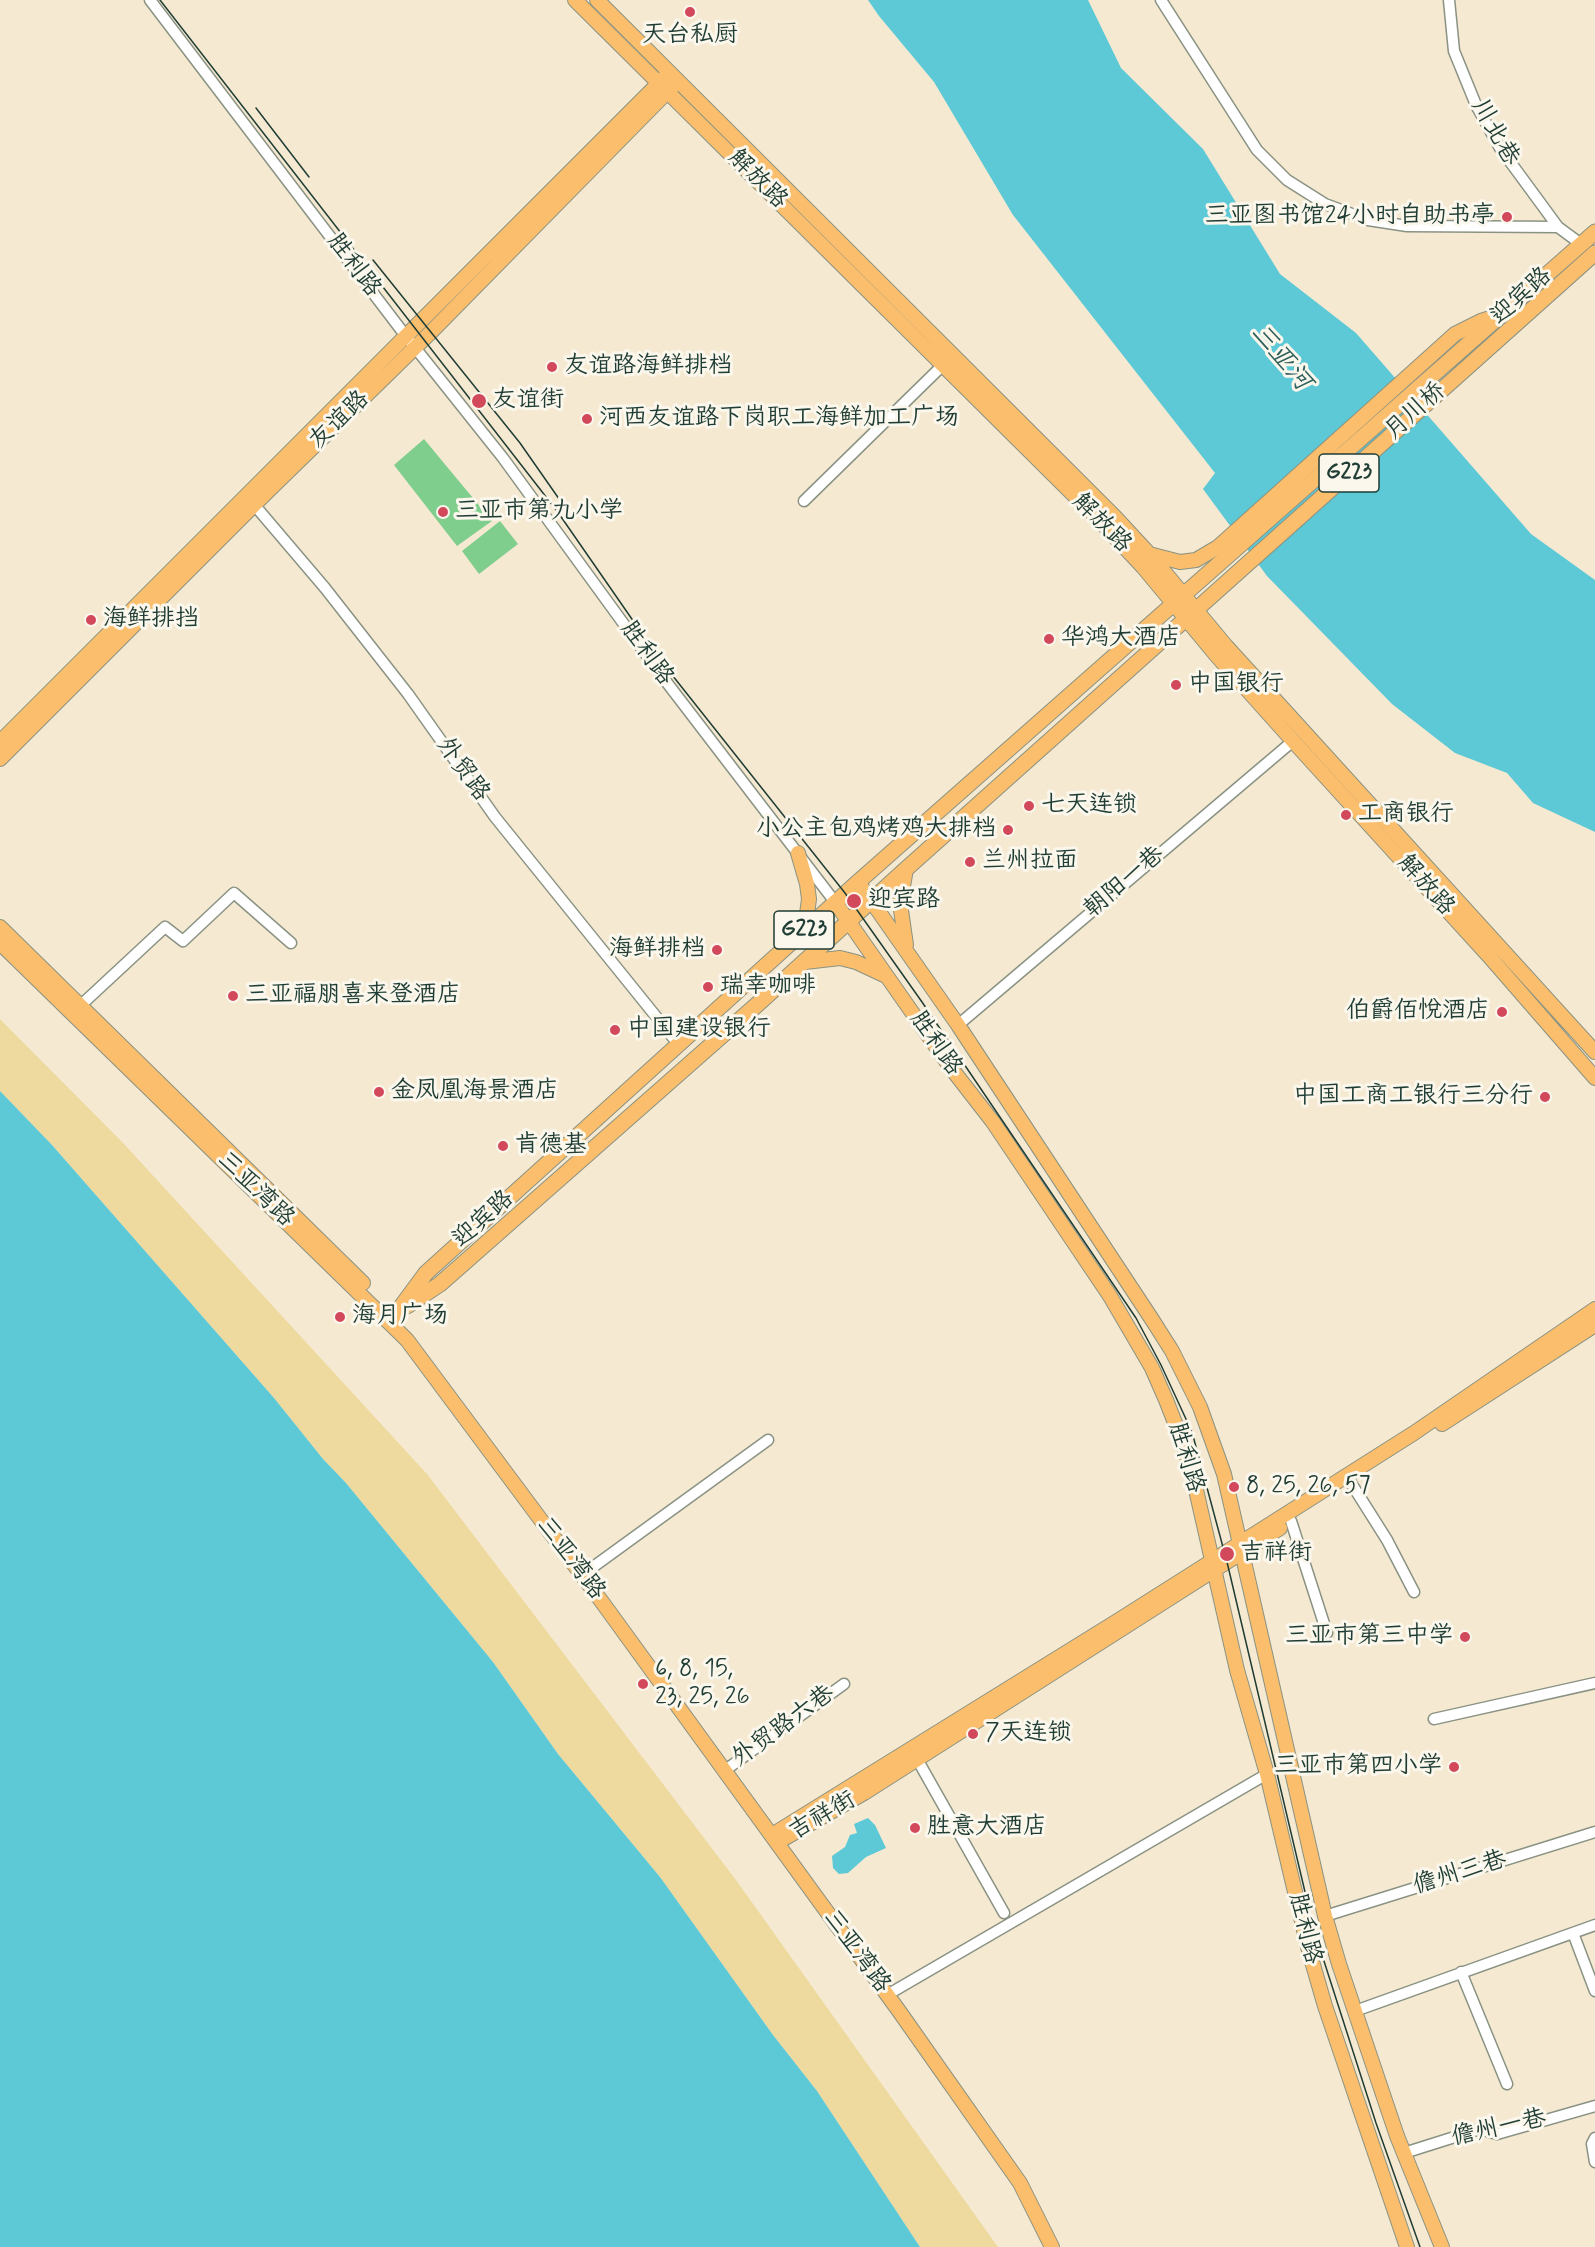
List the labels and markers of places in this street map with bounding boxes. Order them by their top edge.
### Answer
marker: 天台私厨 [683,5,697,19]
place label: 天台私厨 [642,22,738,50]
place label: 三亚图书馆24小时自助书亭 [1205,203,1495,231]
marker: 三亚图书馆24小时自助书亭 [1500,210,1514,224]
place label: 友谊路海鲜排档 [564,353,732,381]
marker: 友谊路海鲜排档 [545,360,559,374]
place label: 友谊街 [492,387,564,415]
marker: 友谊街 [470,392,488,410]
place label: 河西友谊路下岗职工海鲜加工广场 [599,405,959,433]
marker: 河西友谊路下岗职工海鲜加工广场 [580,412,594,426]
place label: 三亚市第九小学 [455,498,623,526]
marker: 三亚市第九小学 [436,505,450,519]
place label: 海鲜排挡 [103,606,199,634]
marker: 海鲜排挡 [84,613,98,627]
place label: 华鸿大酒店 [1061,625,1181,653]
marker: 华鸿大酒店 [1042,632,1056,646]
place label: 中国银行 [1188,671,1284,699]
marker: 中国银行 [1169,678,1183,692]
place label: 七天连锁 [1041,792,1137,820]
marker: 七天连锁 [1022,799,1036,813]
place label: 工商银行 [1358,801,1454,829]
marker: 工商银行 [1339,808,1353,822]
place label: 小公主包鸡烤鸡大排档 [756,816,996,844]
marker: 小公主包鸡烤鸡大排档 [1001,823,1015,837]
place label: 兰州拉面 [982,848,1078,876]
marker: 兰州拉面 [963,855,977,869]
place label: 迎宾路 [868,887,940,915]
marker: 迎宾路 [845,892,863,910]
place label: 海鲜排档 [609,936,705,964]
marker: 海鲜排档 [710,943,724,957]
place label: 瑞幸咖啡 [720,973,816,1001]
marker: 瑞幸咖啡 [701,980,715,994]
place label: 三亚福朋喜来登酒店 [245,982,461,1010]
marker: 三亚福朋喜来登酒店 [226,989,240,1003]
place label: 伯爵佰悦酒店 [1346,998,1490,1026]
marker: 伯爵佰悦酒店 [1495,1005,1509,1019]
place label: 中国建设银行 [627,1016,771,1044]
marker: 中国建设银行 [608,1023,622,1037]
place label: 金凤凰海景酒店 [391,1078,559,1106]
place label: 中国工商工银行三分行 [1293,1083,1533,1111]
marker: 金凤凰海景酒店 [372,1085,386,1099]
marker: 中国工商工银行三分行 [1538,1090,1552,1104]
place label: 肯德基 [515,1132,587,1160]
marker: 肯德基 [496,1139,510,1153]
place label: 海月广场 [352,1303,448,1331]
marker: 海月广场 [333,1310,347,1324]
place label: 8, 25, 26, 57 [1246,1473,1371,1501]
marker: 8, 25, 26, 57 [1227,1480,1241,1494]
place label: 吉祥街 [1240,1540,1312,1568]
marker: 吉祥街 [1218,1545,1236,1563]
place label: 三亚市第三中学 [1285,1623,1453,1651]
marker: 三亚市第三中学 [1458,1630,1472,1644]
place label: 6, 8, 15, 23, 25, 26 [655,1656,750,1712]
marker: 6, 8, 15, 23, 25, 26 [636,1677,650,1691]
place label: 7天连锁 [985,1720,1072,1748]
marker: 7天连锁 [966,1727,980,1741]
place label: 三亚市第四小学 [1274,1753,1442,1781]
marker: 三亚市第四小学 [1447,1760,1461,1774]
place label: 胜意大酒店 [927,1814,1047,1842]
marker: 胜意大酒店 [908,1821,922,1835]

